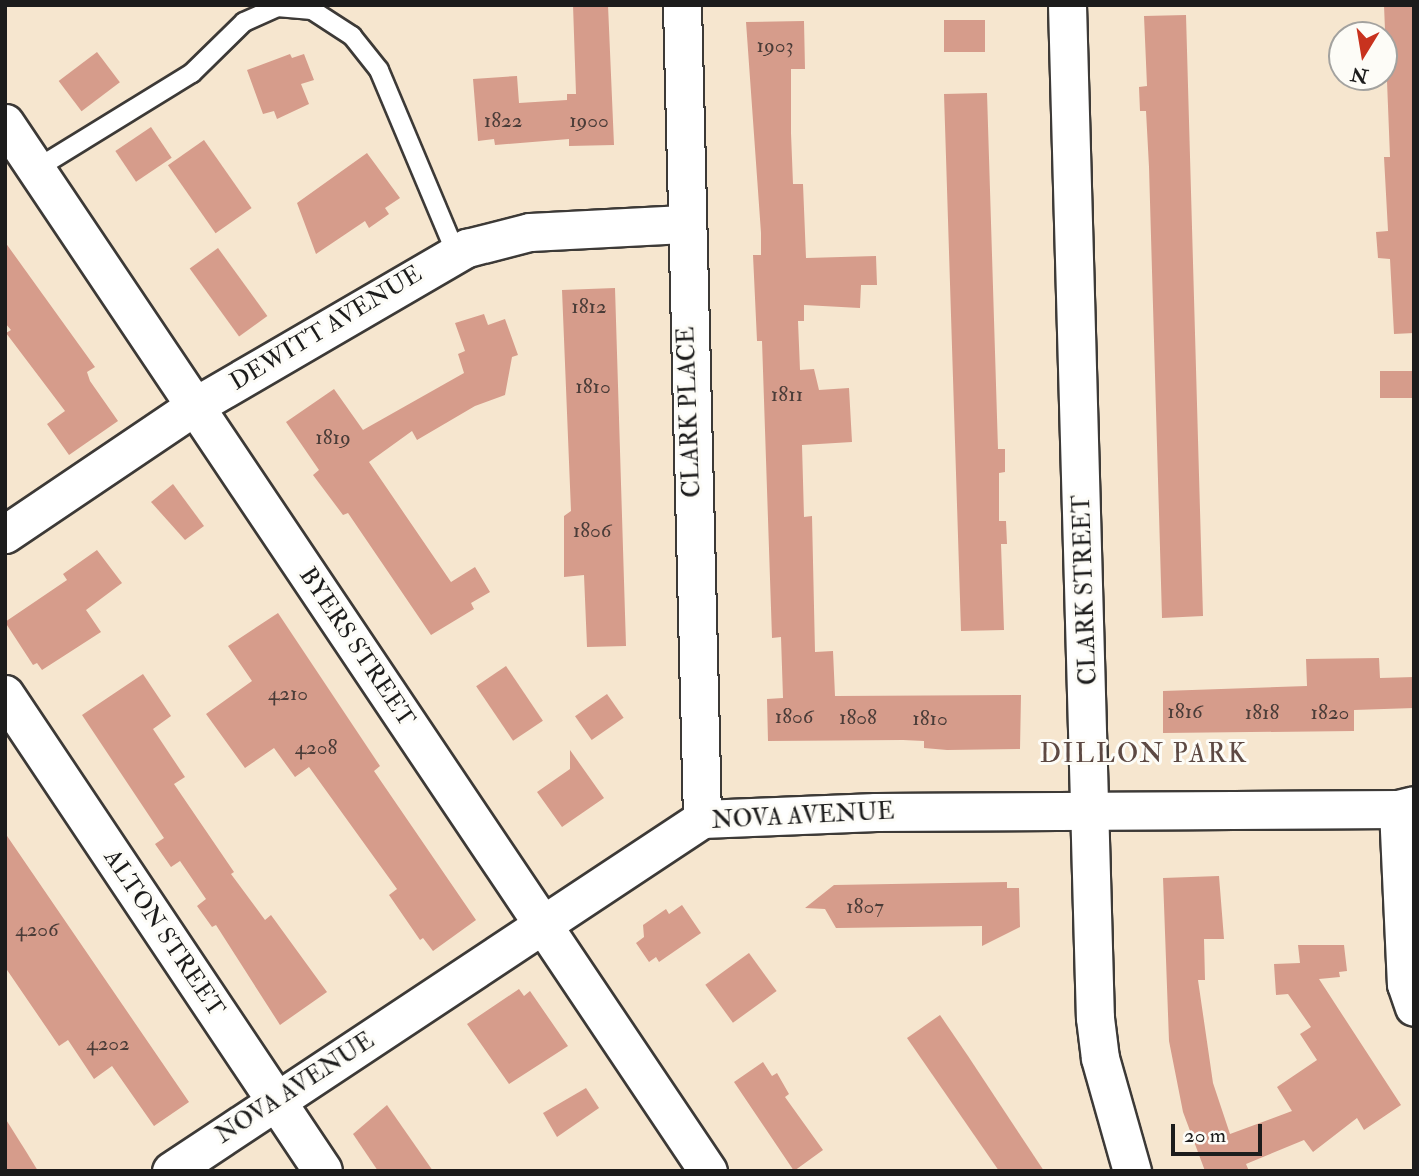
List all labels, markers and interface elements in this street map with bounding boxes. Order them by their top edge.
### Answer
north arrow [1328,21,1398,91]
house number: 1903 [757,33,793,59]
text: N [1349,61,1370,88]
house number: 1822 [484,108,522,134]
house number: 1900 [569,108,609,134]
street label: DEWITT AVENUE [225,259,427,397]
house number: 1812 [571,294,607,320]
street label: CLARK PLACE [672,326,706,498]
house number: 1810 [575,374,611,400]
house number: 1811 [771,382,803,408]
house number: 1819 [315,425,351,451]
street label: CLARK STREET [1067,494,1103,686]
house number: 1806 [573,518,611,544]
street label: BYERS STREET [293,562,421,732]
house number: 4210 [268,681,308,707]
house number: 1816 [1167,699,1203,725]
house number: 1818 [1245,700,1279,726]
house number: 1820 [1311,700,1349,726]
house number: 1806 [775,704,813,730]
house number: 1808 [839,705,877,731]
house number: 1810 [912,706,948,732]
house number: 4208 [295,735,337,761]
district label: DILLON PARK [1041,739,1247,771]
street label: NOVA AVENUE [711,797,895,835]
street label: ALTON STREET [97,844,231,1022]
house number: 1807 [846,894,884,920]
house number: 4206 [15,917,59,943]
street label: NOVA AVENUE [210,1026,380,1150]
house number: 4202 [86,1031,130,1057]
scale bar [1174,1110,1265,1154]
text: 20 m [1184,1122,1226,1149]

